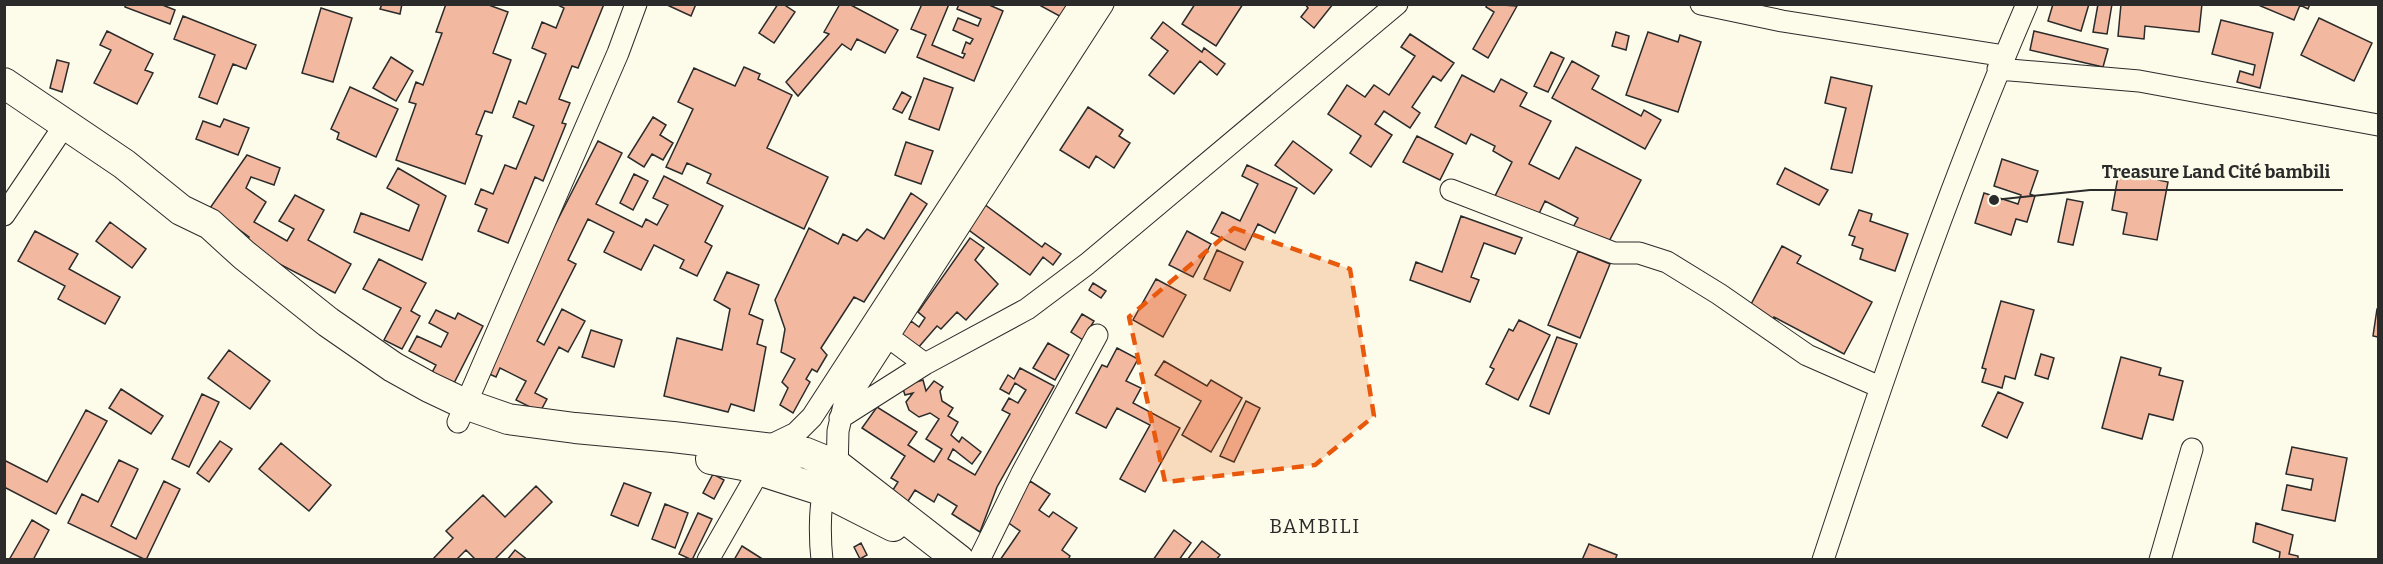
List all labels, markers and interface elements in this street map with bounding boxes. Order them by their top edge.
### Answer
callout: Treasure Land Cité bambili [2090,154,2343,190]
text: Treasure Land Cité bambili [2102,161,2330,183]
district label: BAMBILI [1269,514,1361,538]

